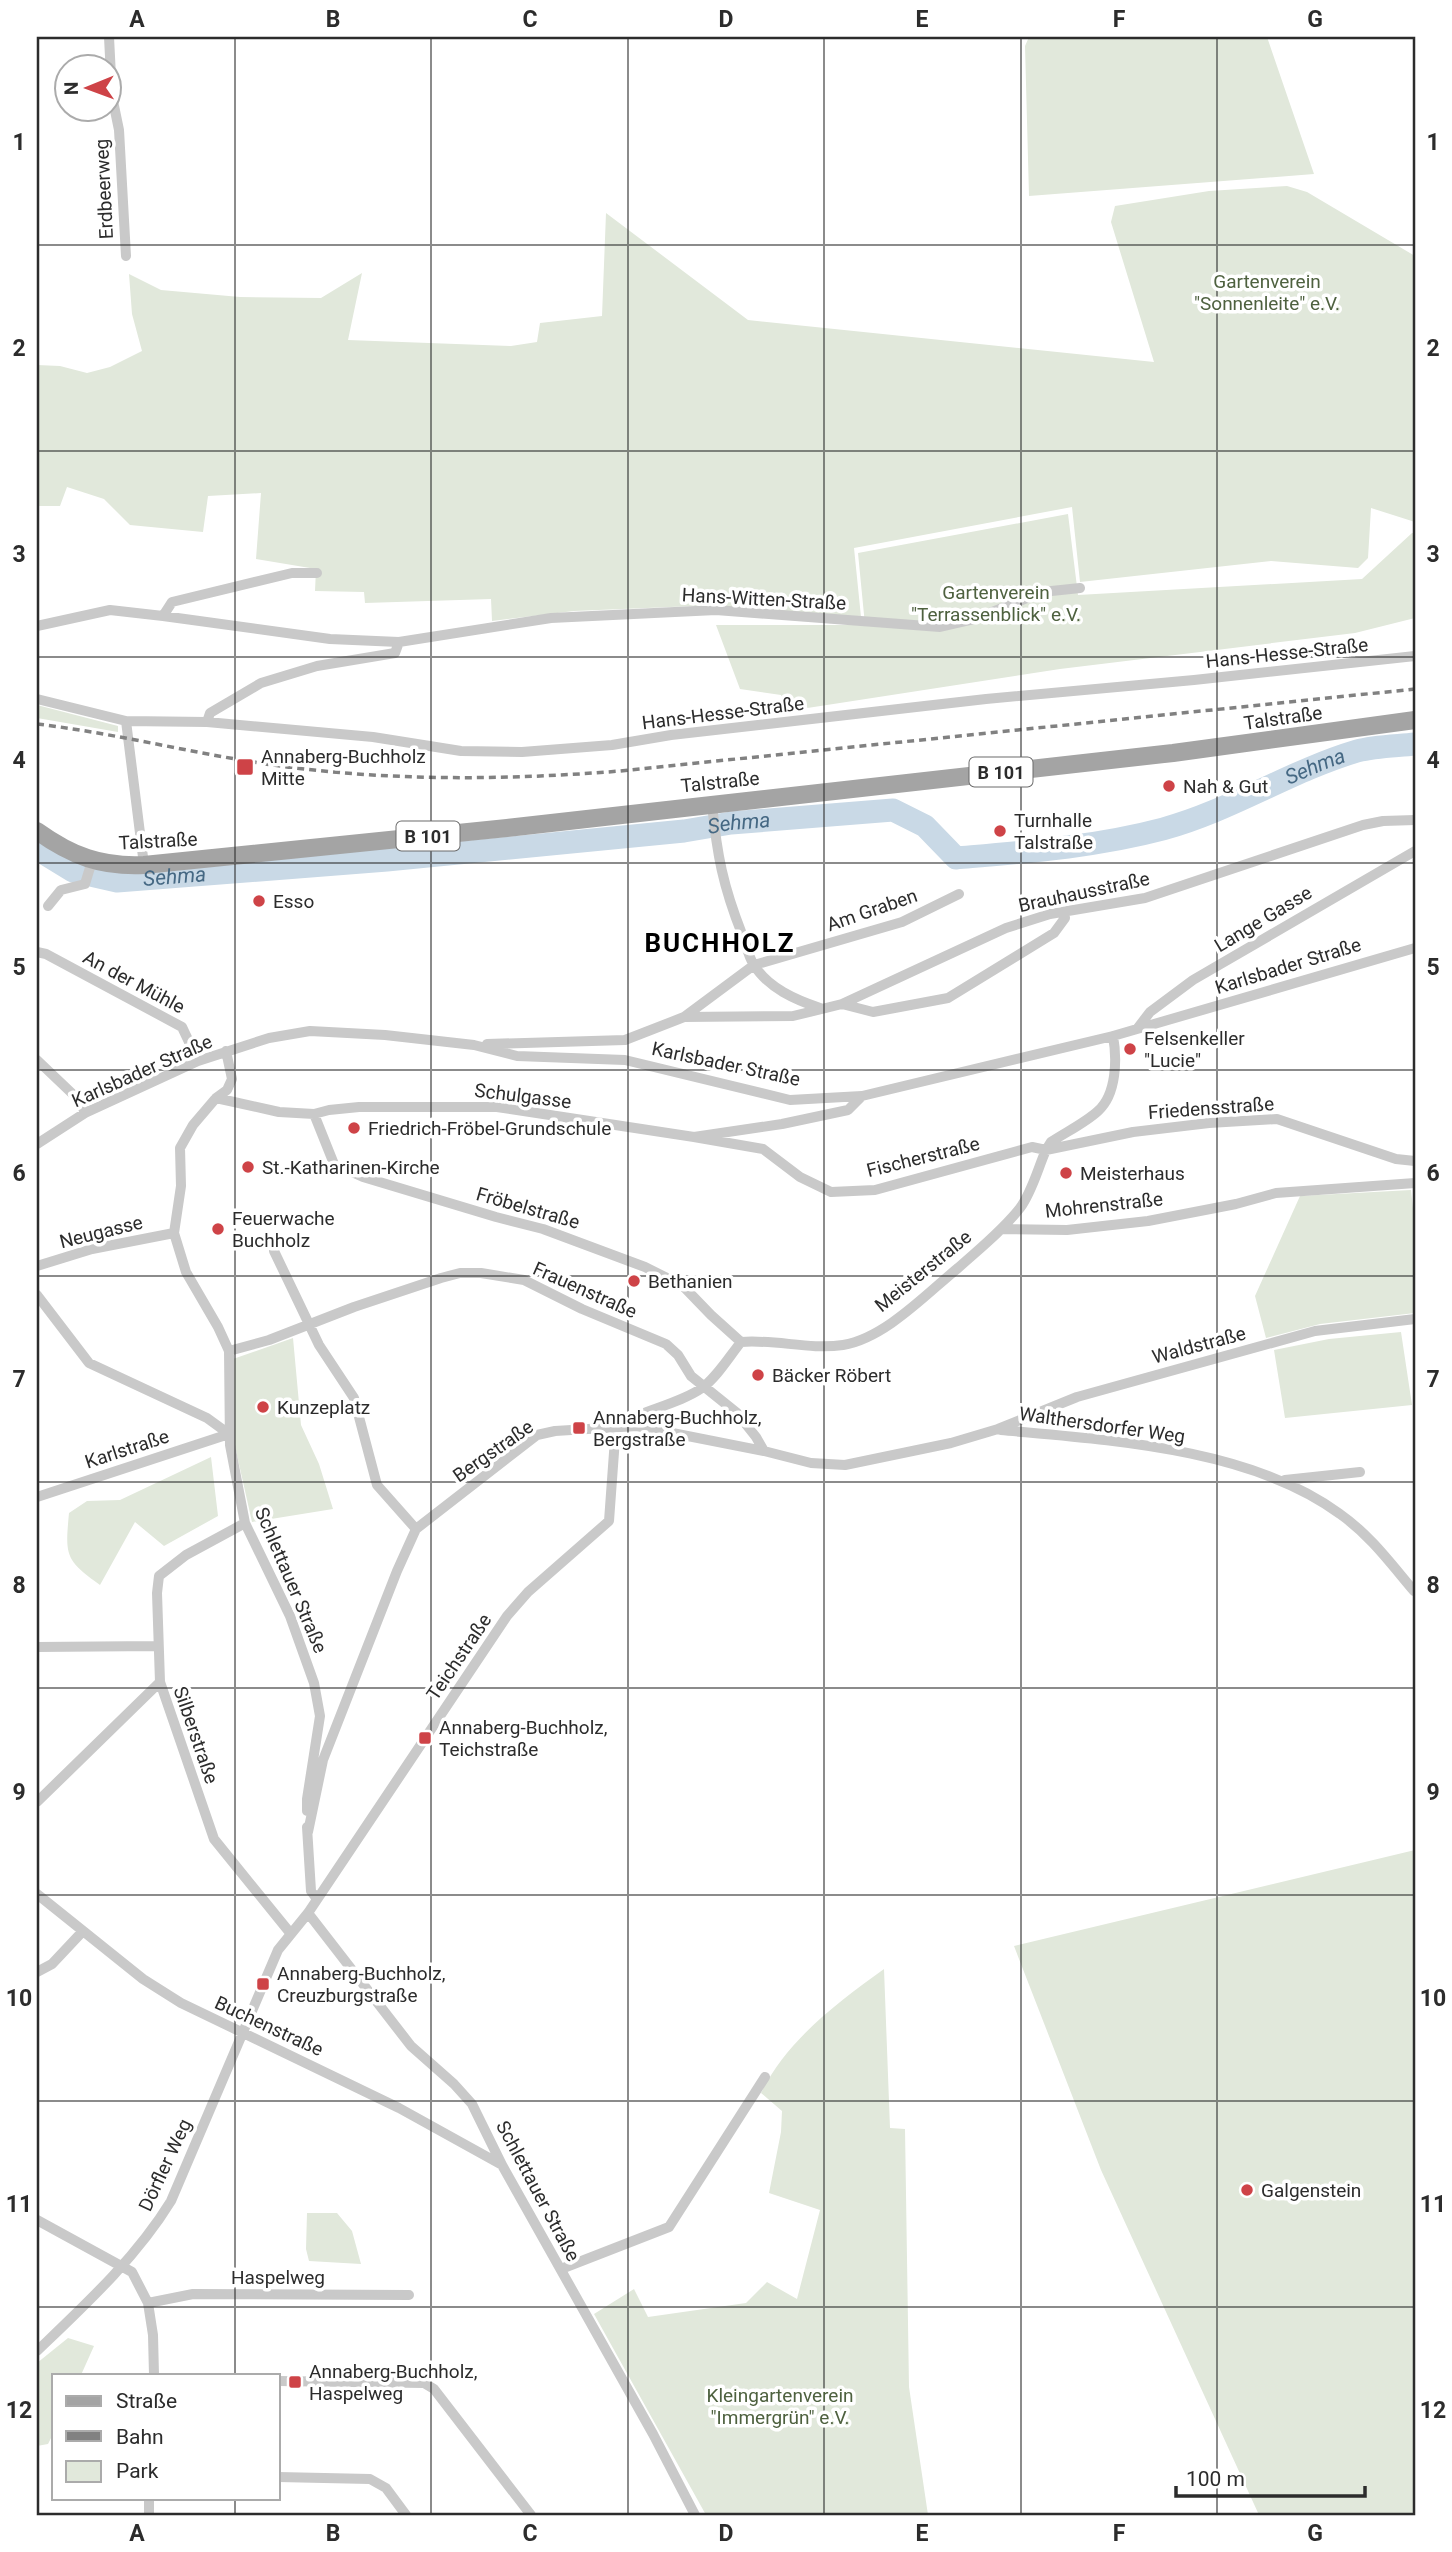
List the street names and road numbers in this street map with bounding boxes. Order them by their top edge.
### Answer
street label: Erdbeerweg [90,138,118,240]
street label: Hans-Witten-Straße [681,583,847,615]
street label: Hans-Hesse-Straße [1205,633,1369,673]
street label: Hans-Hesse-Straße [641,692,805,734]
street label: Talstraße [1242,701,1324,735]
road number: B 101 [970,758,1032,786]
street label: Talstraße [679,766,761,798]
road number: B 101 [396,822,460,850]
street label: Talstraße [118,827,198,855]
street label: Brauhausstraße [1016,867,1152,917]
street label: Lange Gasse [1210,881,1316,957]
street label: Am Graben [824,884,920,936]
street label: Karlsbader Straße [1212,933,1364,999]
street label: An der Mühle [79,946,189,1018]
street label: Karlsbader Straße [68,1030,216,1112]
street label: Karlsbader Straße [650,1037,802,1091]
street label: Schulgasse [473,1079,573,1113]
street label: Friedensstraße [1147,1092,1275,1124]
street label: Fischerstraße [864,1132,982,1182]
street label: Fröbelstraße [474,1182,582,1234]
street label: Mohrenstraße [1044,1187,1164,1223]
street label: Neugasse [57,1211,145,1253]
street label: Meisterstraße [870,1225,976,1317]
street label: Frauenstraße [529,1257,641,1323]
street label: Waldstraße [1150,1321,1248,1369]
street label: Walthersdorfer Weg [1017,1402,1187,1448]
street label: Bergstraße [448,1415,538,1487]
street label: Karlstraße [82,1425,172,1473]
street label: Schlettauer Straße [250,1504,332,1656]
street label: Teichstraße [422,1609,496,1705]
street label: Silberstraße [169,1683,223,1787]
street label: Buchenstraße [211,1991,327,2061]
street label: Dörfler Weg [134,2115,196,2215]
street label: Schlettauer Straße [491,2117,585,2265]
street label: Haspelweg [231,2266,325,2289]

